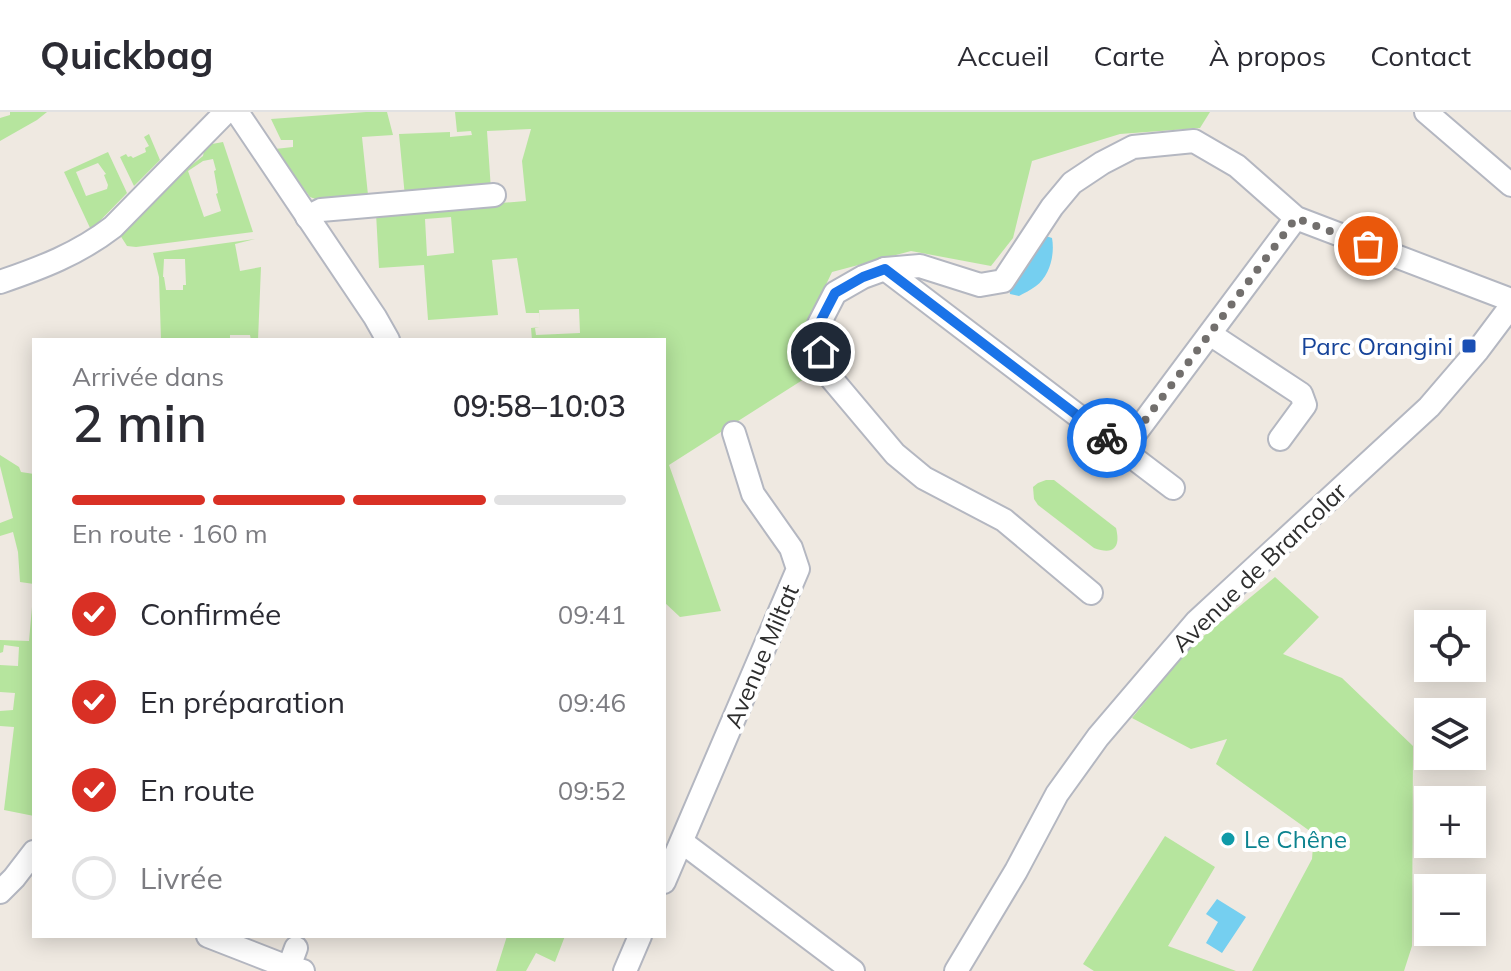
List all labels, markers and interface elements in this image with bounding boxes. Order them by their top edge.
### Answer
text: Quickbag [40,31,213,79]
text: Accueil [957,38,1050,73]
text: Carte [1094,38,1165,73]
text: À propos [1209,38,1326,73]
text: Contact [1370,38,1471,73]
pin [1334,212,1402,280]
icon: bag [1346,224,1390,268]
pin [787,318,855,386]
icon: home [799,330,843,374]
place label: Parc Orangini [1301,331,1453,361]
marker: Parc Orangini [1460,337,1478,355]
text: Arrivée dans [72,360,224,393]
text: 09:58–10:03 [453,387,626,425]
text: 2 min [72,390,207,455]
courier [1067,398,1147,478]
icon: bike [1085,416,1129,460]
street label: Avenue de Brancolar [1165,476,1353,658]
text: En route · 160 m [72,517,268,550]
street label: Avenue Miltat [717,580,805,732]
icon: check [72,592,116,636]
text: Confirmée [140,595,281,633]
text: 09:41 [558,598,626,631]
map controls [1414,610,1486,946]
button: locate [1414,610,1486,682]
icon: check [72,680,116,724]
text: En préparation [140,683,345,721]
text: 09:46 [558,686,626,719]
button: layers [1414,698,1486,770]
icon: check [72,768,116,812]
text: En route [140,771,255,809]
text: 09:52 [558,774,626,807]
button: + [1414,786,1486,858]
place label: Le Chêne [1244,824,1347,854]
marker: Le Chêne [1219,830,1237,848]
text: Livrée [140,859,223,897]
button: − [1414,874,1486,946]

